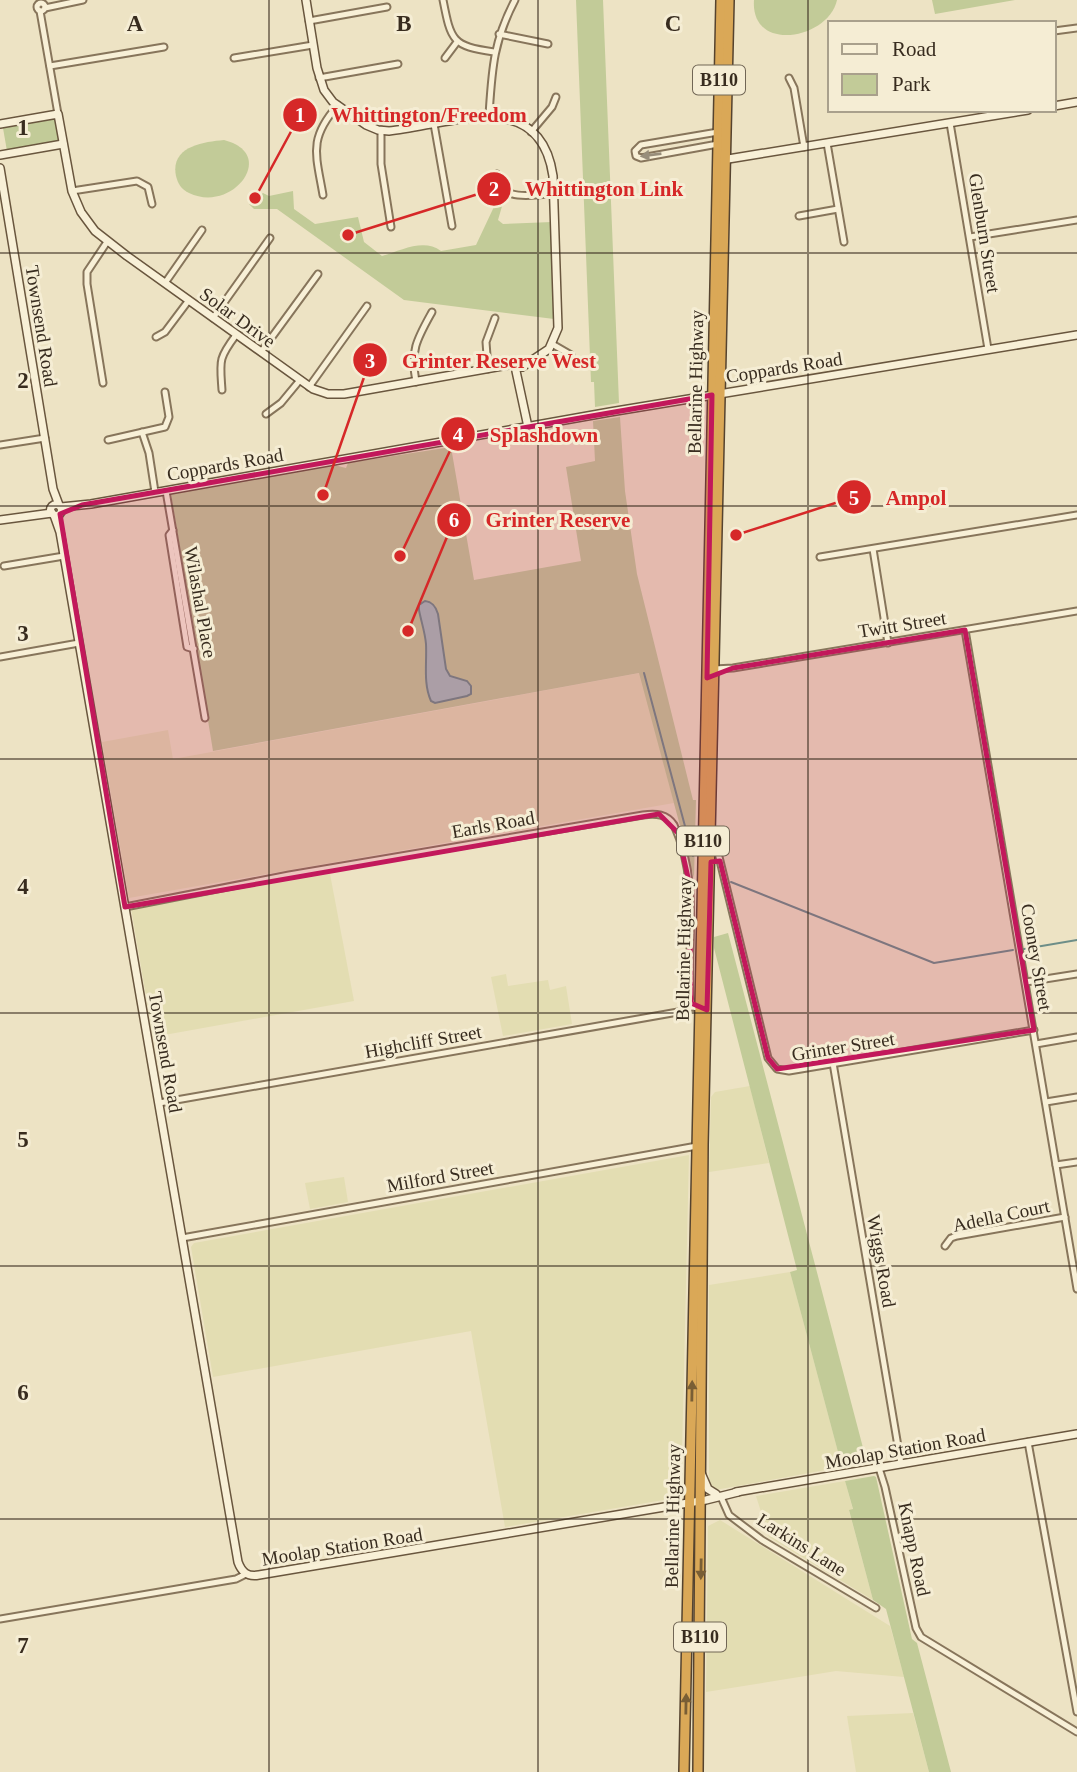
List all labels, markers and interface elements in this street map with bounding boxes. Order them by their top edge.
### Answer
text: A [127,11,144,36]
text: B [396,11,412,36]
text: C [665,11,681,36]
legend [828,21,1056,112]
text: Road [892,37,937,61]
road number: B110 [693,66,745,94]
text: Park [892,72,931,96]
callout: Whittington/Freedom [282,94,541,136]
text: 1 [295,103,305,127]
text: Whittington/Freedom [331,103,527,127]
text: 1 [17,115,29,140]
one-way arrow [640,150,662,161]
callout: Whittington Link [476,168,697,210]
street label: Glenburn Street [965,172,1004,295]
text: 2 [489,177,499,201]
text: Whittington Link [525,177,683,201]
street label: Townsend Road [22,264,62,389]
street label: Solar Drive [196,283,280,352]
street label: Bellarine Highway [684,309,707,454]
callout: Grinter Reserve West [352,339,610,381]
street label: Coppards Road [724,348,844,387]
text: 3 [365,349,375,373]
text: Grinter Reserve West [402,349,596,373]
text: 2 [17,368,29,393]
callout: Splashdown [441,413,612,455]
text: 4 [453,423,464,447]
text: Splashdown [490,423,599,447]
street label: Coppards Road [165,444,285,485]
callout: Ampol [836,476,960,518]
text: 5 [849,486,859,510]
text: Ampol [886,486,946,510]
callout: Grinter Reserve [437,499,645,541]
text: 6 [449,508,459,532]
text: Grinter Reserve [486,508,630,532]
street label: Wilashal Place [180,545,221,659]
street label: Twitt Street [857,607,948,642]
text: 3 [17,621,29,646]
street label: Earls Road [450,807,537,842]
road number: B110 [677,826,729,856]
text: 4 [17,874,29,899]
street label: Bellarine Highway [672,876,695,1021]
street label: Cooney Street [1017,902,1056,1013]
street label: Townsend Road [145,990,187,1115]
street label: Highcliff Street [363,1021,484,1062]
street label: Grinter Street [790,1028,897,1065]
text: 5 [17,1127,29,1152]
street label: Milford Street [385,1157,496,1196]
street label: Adella Court [951,1195,1052,1236]
street label: Wiggs Road [863,1213,900,1310]
text: 6 [17,1380,29,1405]
one-way arrow [686,1380,698,1402]
street label: Moolap Station Road [823,1424,987,1473]
street label: Bellarine Highway [661,1443,684,1588]
street label: Knapp Road [894,1500,935,1598]
street label: Larkins Lane [753,1509,850,1580]
street label: Moolap Station Road [260,1523,424,1570]
one-way arrow [695,1559,706,1581]
road number: B110 [674,1622,726,1652]
text: 7 [17,1633,29,1658]
one-way arrow [680,1693,692,1715]

